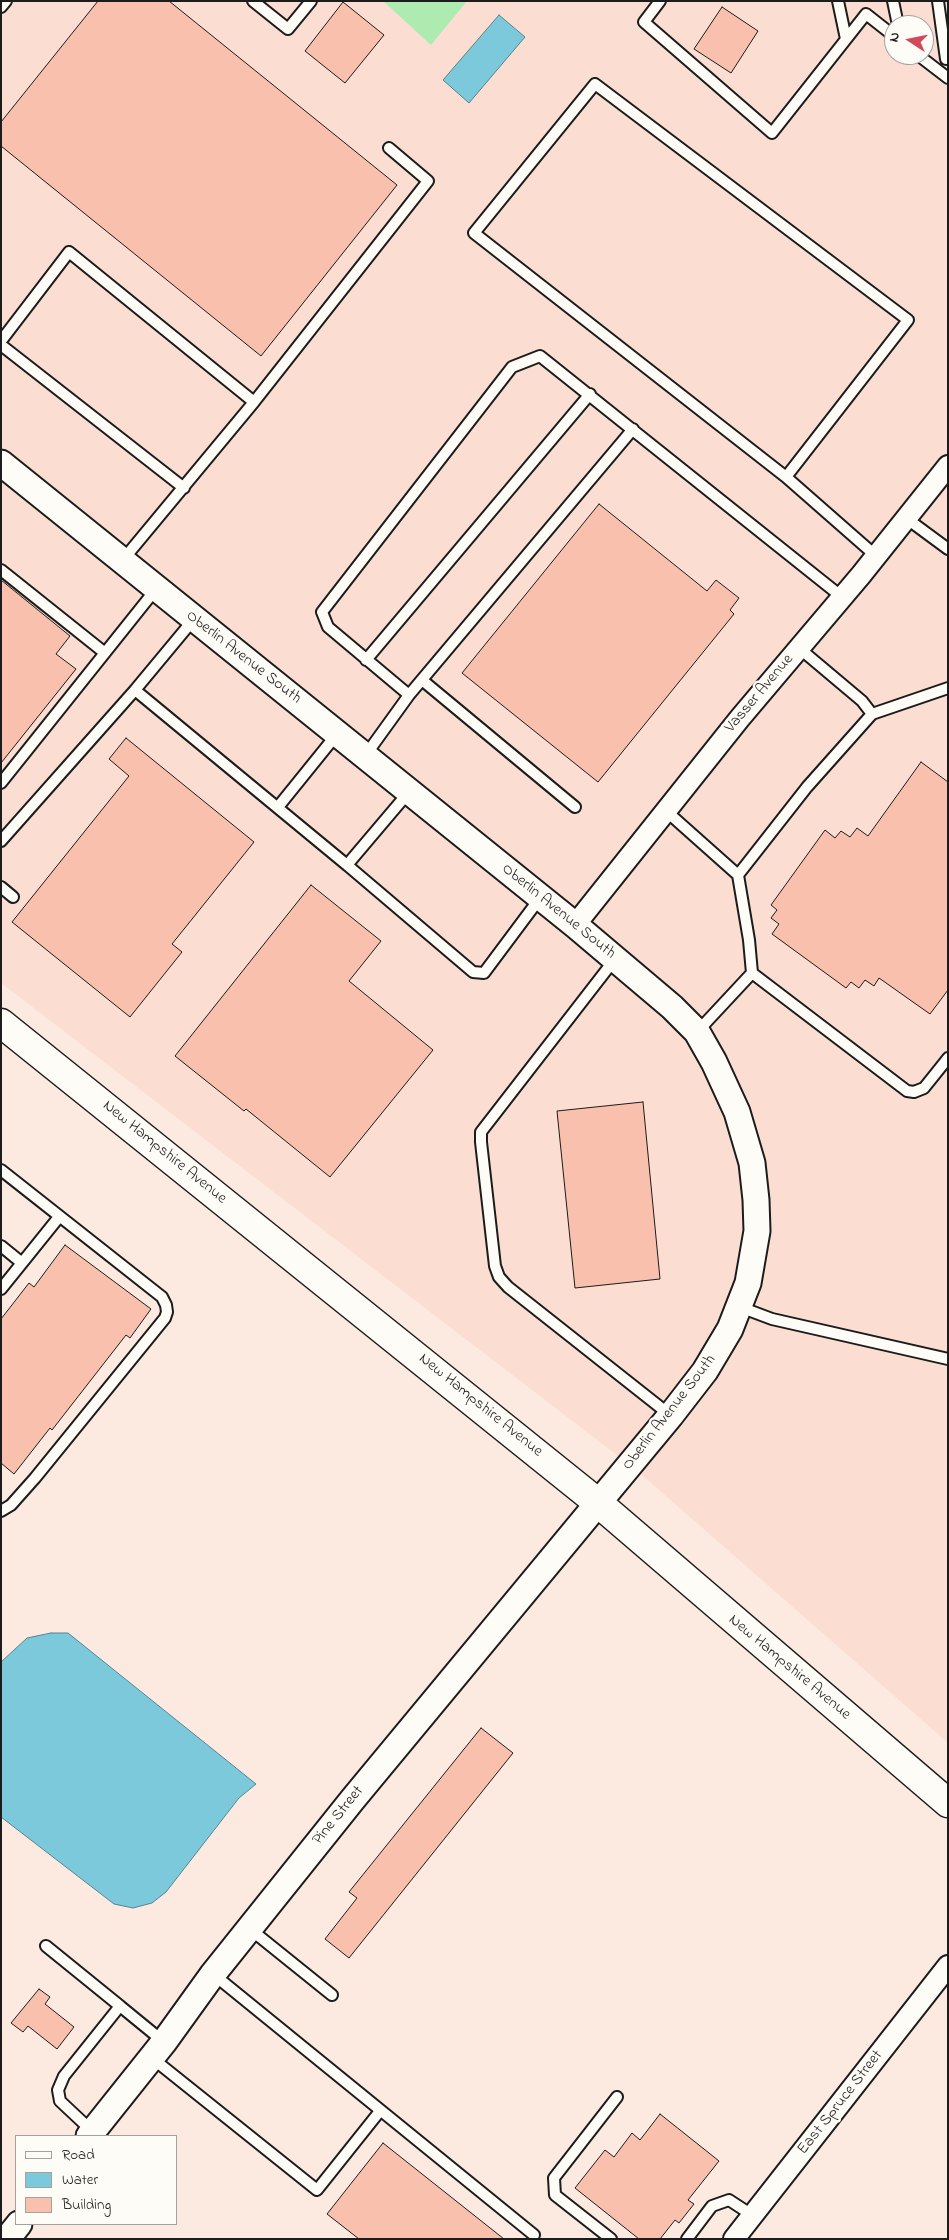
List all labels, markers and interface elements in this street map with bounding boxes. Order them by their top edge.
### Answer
north arrow [884,15,934,65]
text: N [884,31,906,44]
street label: Oberlin Avenue South [182,607,304,709]
street label: Vasser Avenue [722,651,798,737]
street label: Oberlin Avenue South [497,860,619,964]
street label: New Hampshire Avenue [98,1097,230,1209]
street label: New Hampshire Avenue [414,1350,546,1462]
street label: Oberlin Avenue South [619,1352,721,1474]
street label: New Hampshire Avenue [724,1611,854,1725]
street label: Pine Street [309,1783,369,1849]
street label: East Spruce Street [794,2047,888,2159]
legend [15,2135,178,2225]
text: Road [62,2144,95,2166]
text: Water [62,2169,98,2191]
text: Building [62,2194,111,2216]

